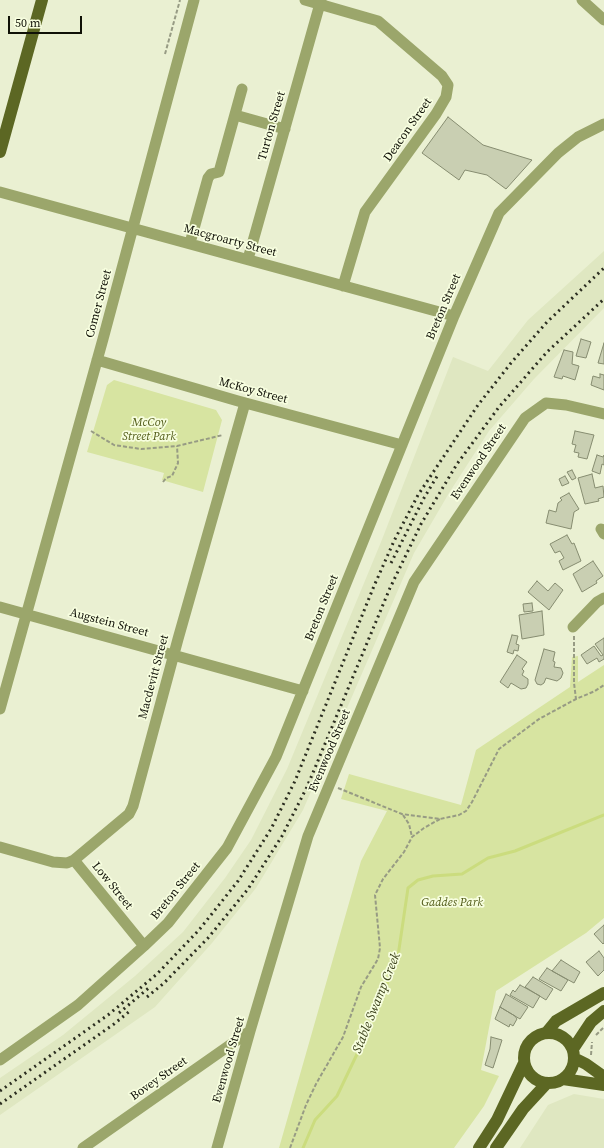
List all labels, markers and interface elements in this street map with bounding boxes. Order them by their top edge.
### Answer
scale bar [10,8,84,34]
text: 50 m [15,15,41,31]
street label: Turton Street [255,90,289,162]
street label: Deacon Street [381,95,435,165]
street label: Macgroarty Street [182,222,278,260]
street label: Comer Street [83,268,115,340]
street label: Breton Street [424,272,464,342]
street label: McKoy Street [217,375,289,407]
park label: McCoy Street Park [122,416,176,444]
street label: Evenwood Street [448,421,510,503]
street label: Breton Street [302,573,342,643]
street label: Augstein Street [68,606,150,640]
street label: Macdevitt Street [136,633,172,721]
street label: Evenwood Street [306,707,354,795]
street label: Low Street [89,859,135,913]
street label: Breton Street [148,859,204,923]
park label: Gaddes Park [421,896,483,910]
water label: Stable Swamp Creek [350,950,404,1056]
street label: Evenwood Street [210,1015,248,1105]
street label: Bovey Street [128,1054,190,1104]

